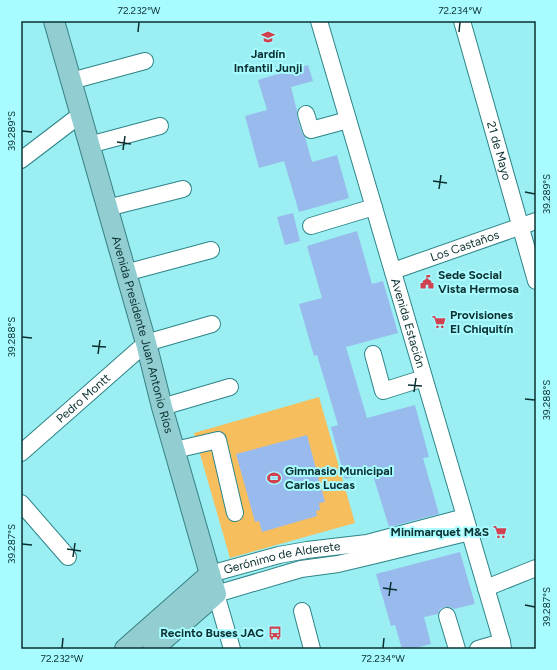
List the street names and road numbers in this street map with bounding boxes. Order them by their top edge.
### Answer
street label: 21 de Mayo [484,120,514,182]
street label: Los Castaños [428,227,501,264]
street label: Avenida Presidente Juan Antonio Ríos [109,235,176,435]
street label: Avenida Estación [388,277,428,370]
street label: Pedro Montt [53,370,114,426]
street label: Gerónimo de Alderete [222,539,342,577]

